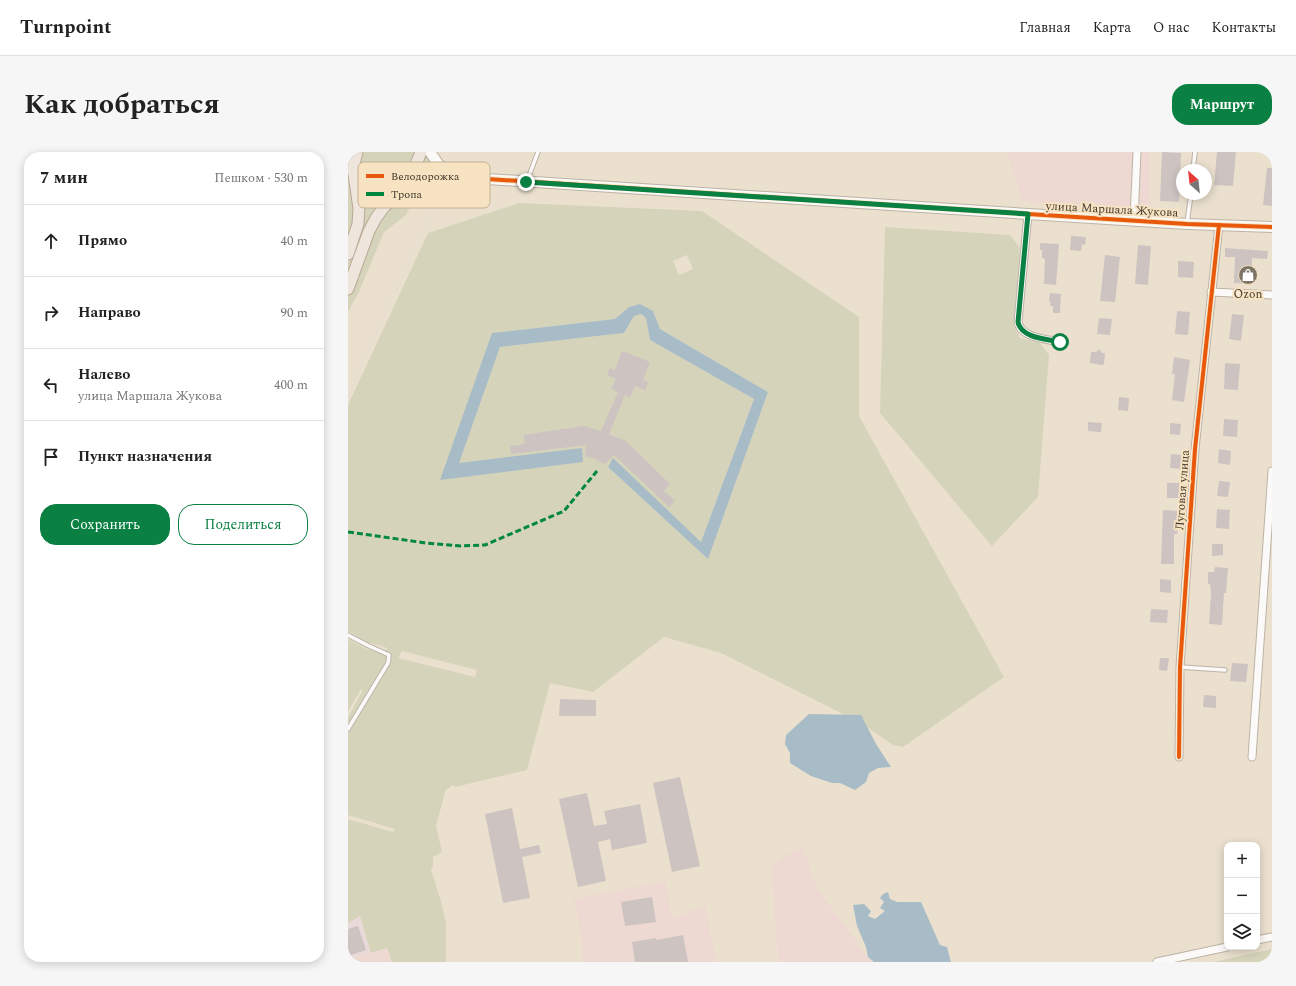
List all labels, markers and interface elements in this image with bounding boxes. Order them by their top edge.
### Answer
text: Turnpoint [20,13,112,42]
text: Главная [1019,17,1071,38]
text: Карта [1093,17,1131,38]
text: О нас [1153,17,1190,38]
text: Контакты [1212,17,1276,38]
text: Как добраться [24,83,220,126]
button: Маршрут [1172,84,1272,125]
legend [358,162,490,208]
north arrow [1176,164,1212,200]
text: 7 мин [40,165,88,191]
text: Пешком · 530 m [214,168,308,188]
text: Велодорожка [391,168,460,185]
route end [517,173,535,191]
text: Тропа [391,186,423,203]
street label: улица Маршала Жукова [1044,196,1179,222]
text: Прямо [78,229,127,252]
icon: ahead [40,230,62,252]
text: 40 m [281,231,308,251]
shop icon: Ozon [1237,264,1259,286]
place label: Ozon [1234,285,1262,304]
text: Направо [78,301,141,324]
icon: right [40,302,62,324]
text: 90 m [281,303,308,323]
route start [1051,333,1069,351]
text: Налево [78,363,131,386]
icon: left [40,374,62,396]
text: 400 m [274,375,308,395]
text: улица Маршала Жукова [78,386,222,406]
text: Пункт назначения [78,445,212,468]
icon: arrive [40,446,62,468]
street label: Луговая улица [1170,449,1195,531]
button: Сохранить [40,504,170,545]
button: Поделиться [178,504,308,545]
map controls [1224,842,1260,950]
button: + [1224,842,1260,878]
button: − [1224,878,1260,914]
button: layers [1224,914,1260,950]

